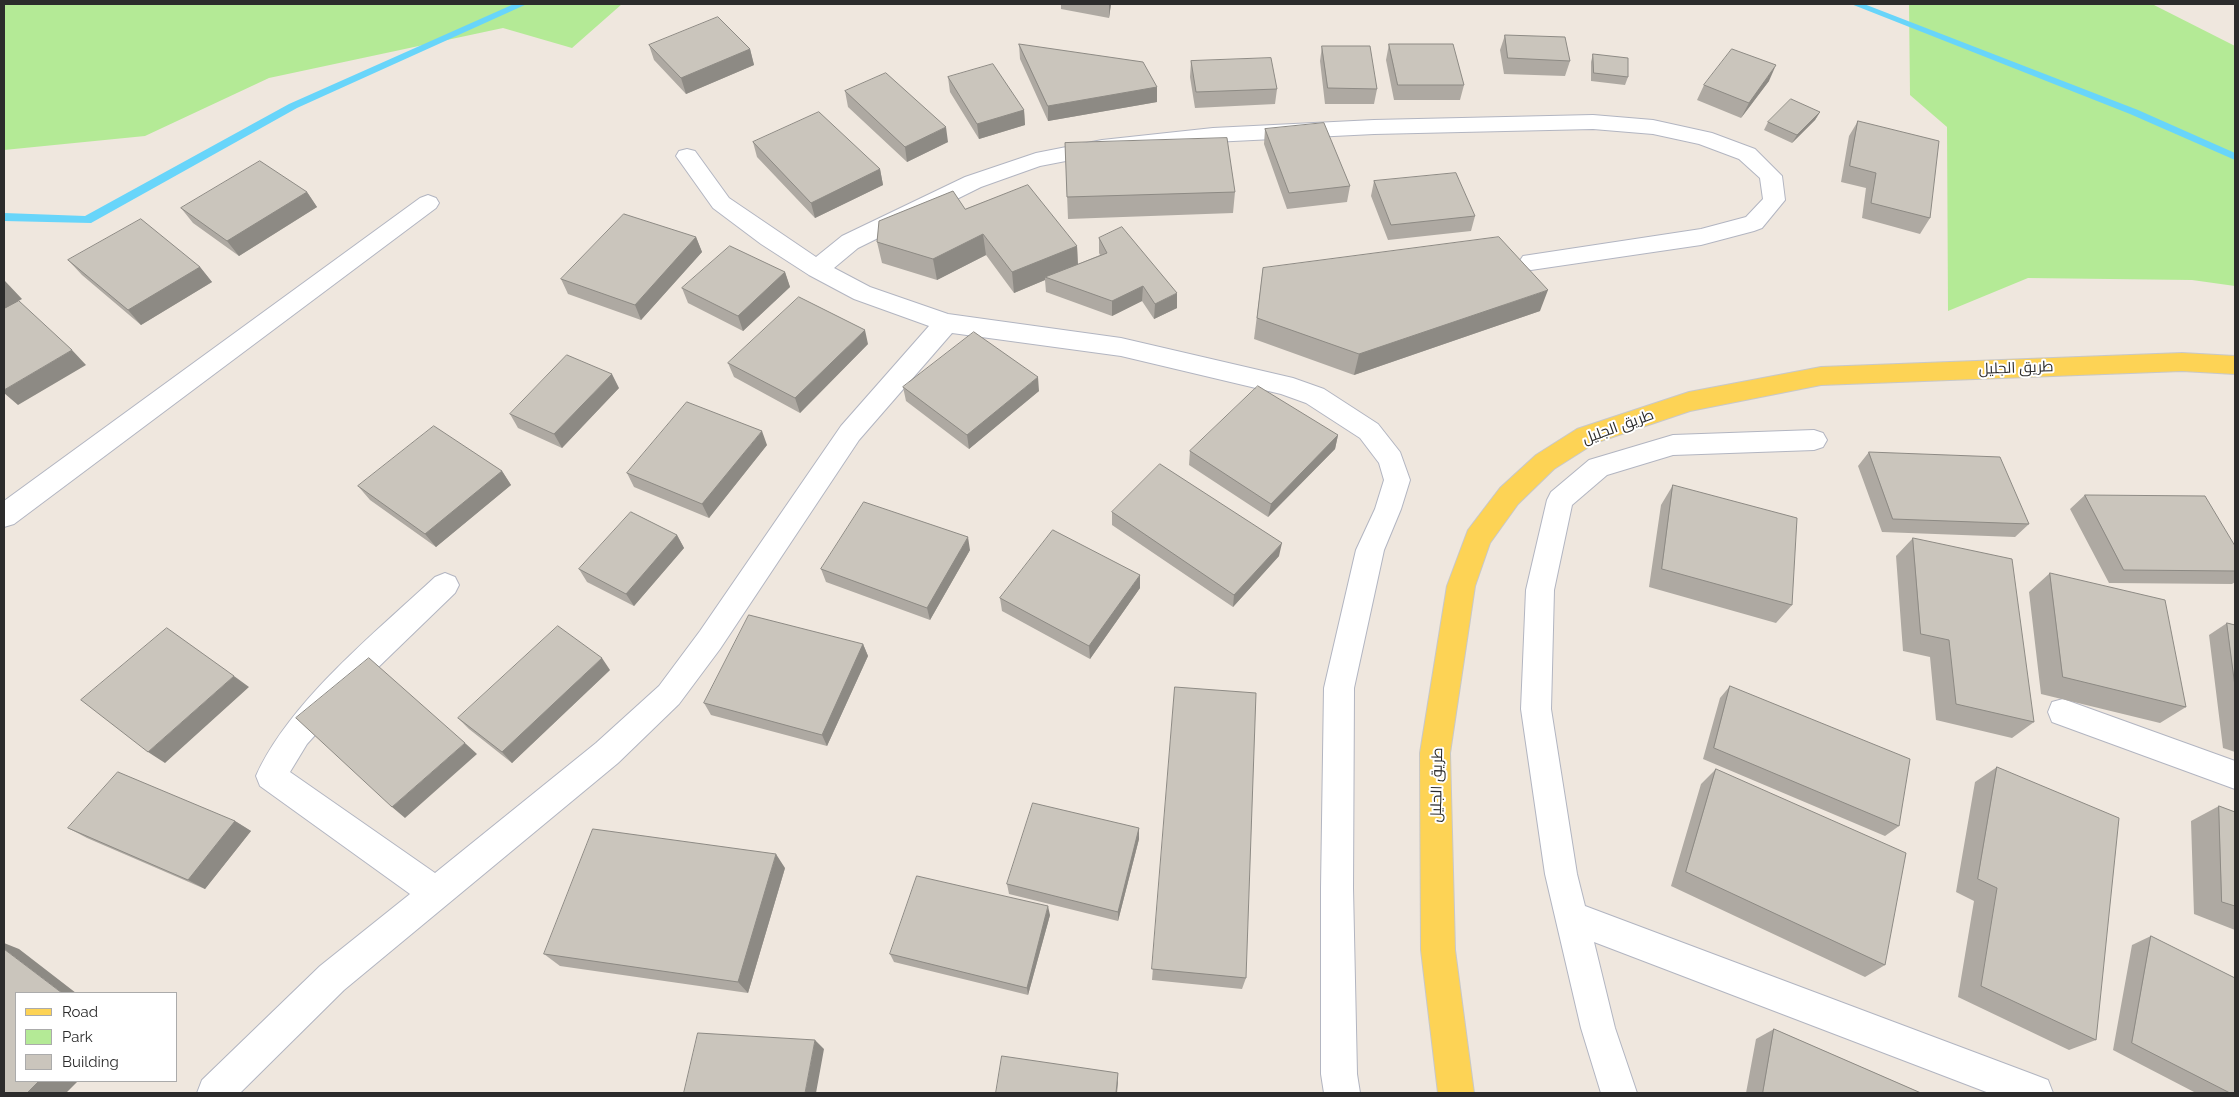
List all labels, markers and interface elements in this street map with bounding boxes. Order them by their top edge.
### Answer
street label: طريق الجليل [1978,358,2054,378]
street label: طريق الجليل [1580,406,1656,448]
street label: طريق الجليل [1427,747,1447,823]
legend [15,992,178,1082]
text: Road [62,1003,98,1021]
text: Park [62,1028,93,1046]
text: Building [62,1053,119,1071]

